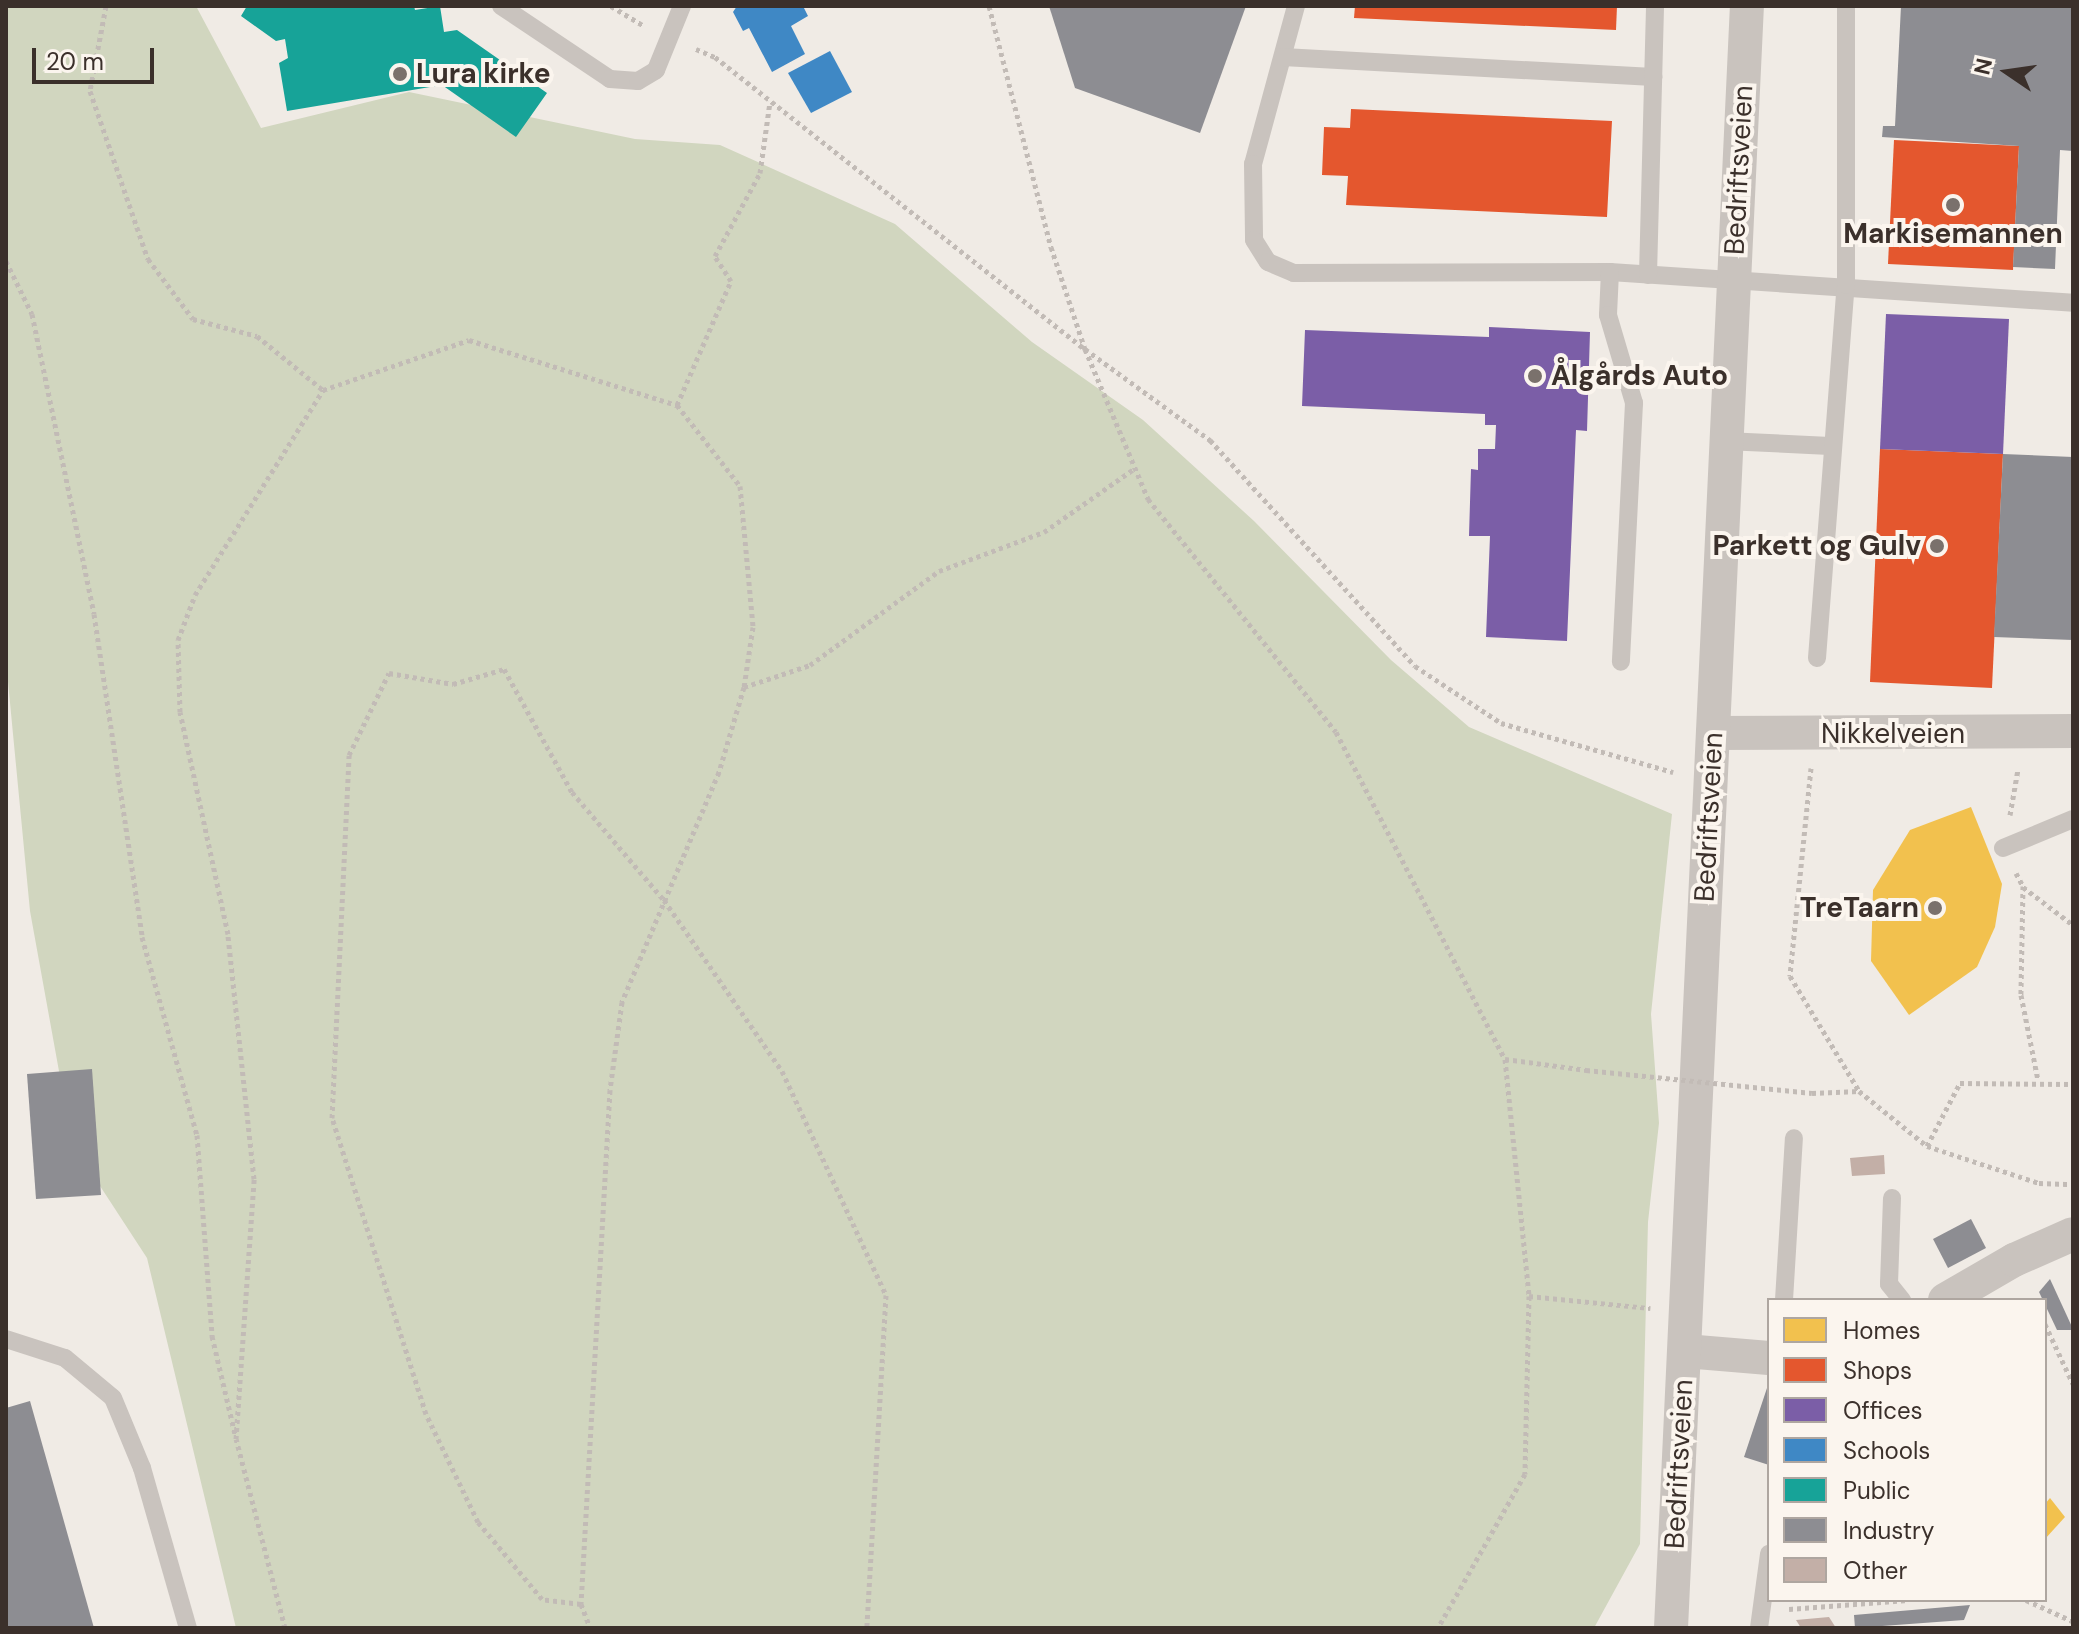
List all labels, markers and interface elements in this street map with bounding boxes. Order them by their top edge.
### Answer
scale bar [36,32,158,82]
north arrow [1967,32,2047,112]
text: 20 m [46,46,104,77]
text: N [1967,55,1999,78]
place label: Lura kirke [416,57,550,91]
marker: Lura kirke [391,65,409,83]
street label: Bedriftsveien [1718,84,1760,256]
marker: Markisemannen [1944,196,1962,214]
place label: Markisemannen [1843,217,2063,251]
place label: Ålgårds Auto [1551,359,1728,393]
marker: Ålgårds Auto [1526,367,1544,385]
place label: Parkett og Gulv [1713,529,1921,563]
marker: Parkett og Gulv [1928,537,1946,555]
street label: Nikkelveien [1821,717,1965,751]
street label: Bedriftsveien [1688,731,1730,903]
place label: TreTaarn [1800,891,1919,925]
marker: TreTaarn [1926,899,1944,917]
legend [1767,1298,2047,1602]
text: Homes [1843,1315,1921,1346]
text: Shops [1843,1355,1912,1386]
street label: Bedriftsveien [1658,1378,1700,1550]
text: Offices [1843,1395,1923,1426]
text: Schools [1843,1435,1930,1466]
text: Public [1843,1475,1911,1506]
text: Industry [1843,1515,1934,1546]
text: Other [1843,1555,1907,1586]

